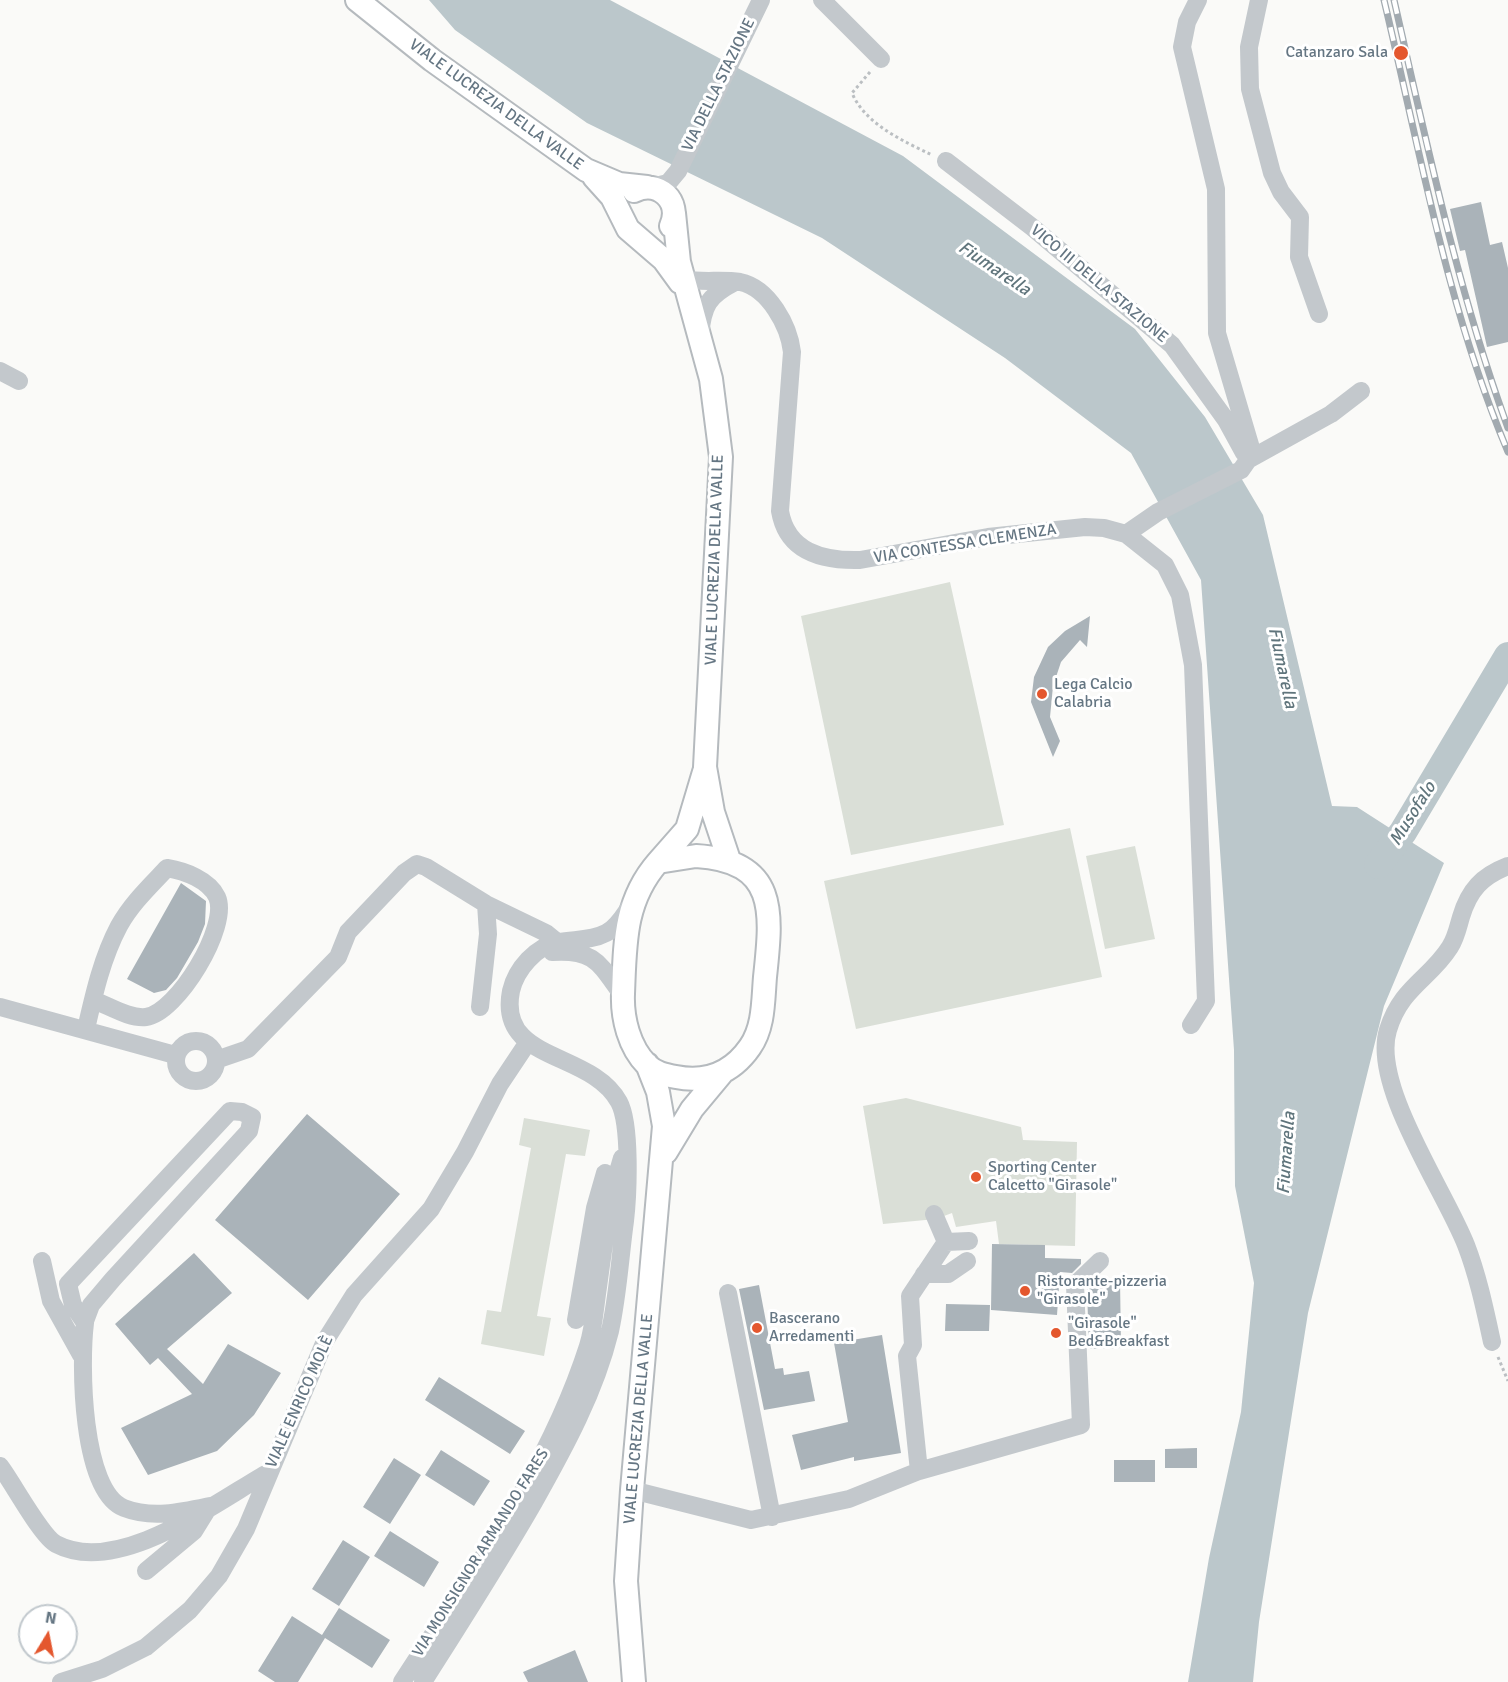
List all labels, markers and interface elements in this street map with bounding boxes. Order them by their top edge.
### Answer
street label: VIA DELLA STAZIONE [678,15,760,155]
street label: VIALE LUCREZIA DELLA VALLE [405,35,587,175]
place label: Catanzaro Sala [1286,43,1388,63]
marker: Catanzaro Sala [1392,44,1410,62]
street label: VICO III DELLA STAZIONE [1026,221,1172,347]
water label: Fiumarella [954,237,1034,301]
street label: VIALE LUCREZIA DELLA VALLE [702,454,728,666]
street label: VIA CONTESSA CLEMENZA [872,520,1058,568]
water label: Fiumarella [1263,625,1301,711]
place label: Lega Calcio Calabria [1054,675,1133,713]
marker: Lega Calcio Calabria [1035,687,1049,701]
water label: Musofalo [1385,778,1441,850]
water label: Fiumarella [1273,1111,1301,1195]
place label: Sporting Center Calcetto "Girasole" [988,1158,1117,1196]
marker: Sporting Center Calcetto "Girasole" [969,1170,983,1184]
place label: Ristorante-pizzeria "Girasole" [1037,1272,1167,1310]
marker: Ristorante-pizzeria "Girasole" [1018,1284,1032,1298]
place label: Bascerano Arredamenti [769,1309,854,1347]
street label: VIALE LUCREZIA DELLA VALLE [620,1313,658,1525]
place label: "Girasole" Bed&Breakfast [1068,1314,1169,1352]
marker: Bascerano Arredamenti [750,1321,764,1335]
marker: "Girasole" Bed&Breakfast [1049,1326,1063,1340]
street label: VIALE ENRICO MOLÈ [262,1333,338,1471]
street label: VIA MONSIGNOR ARMANDO FARES [409,1445,553,1661]
north arrow [18,1604,78,1664]
text: N [44,1607,58,1629]

